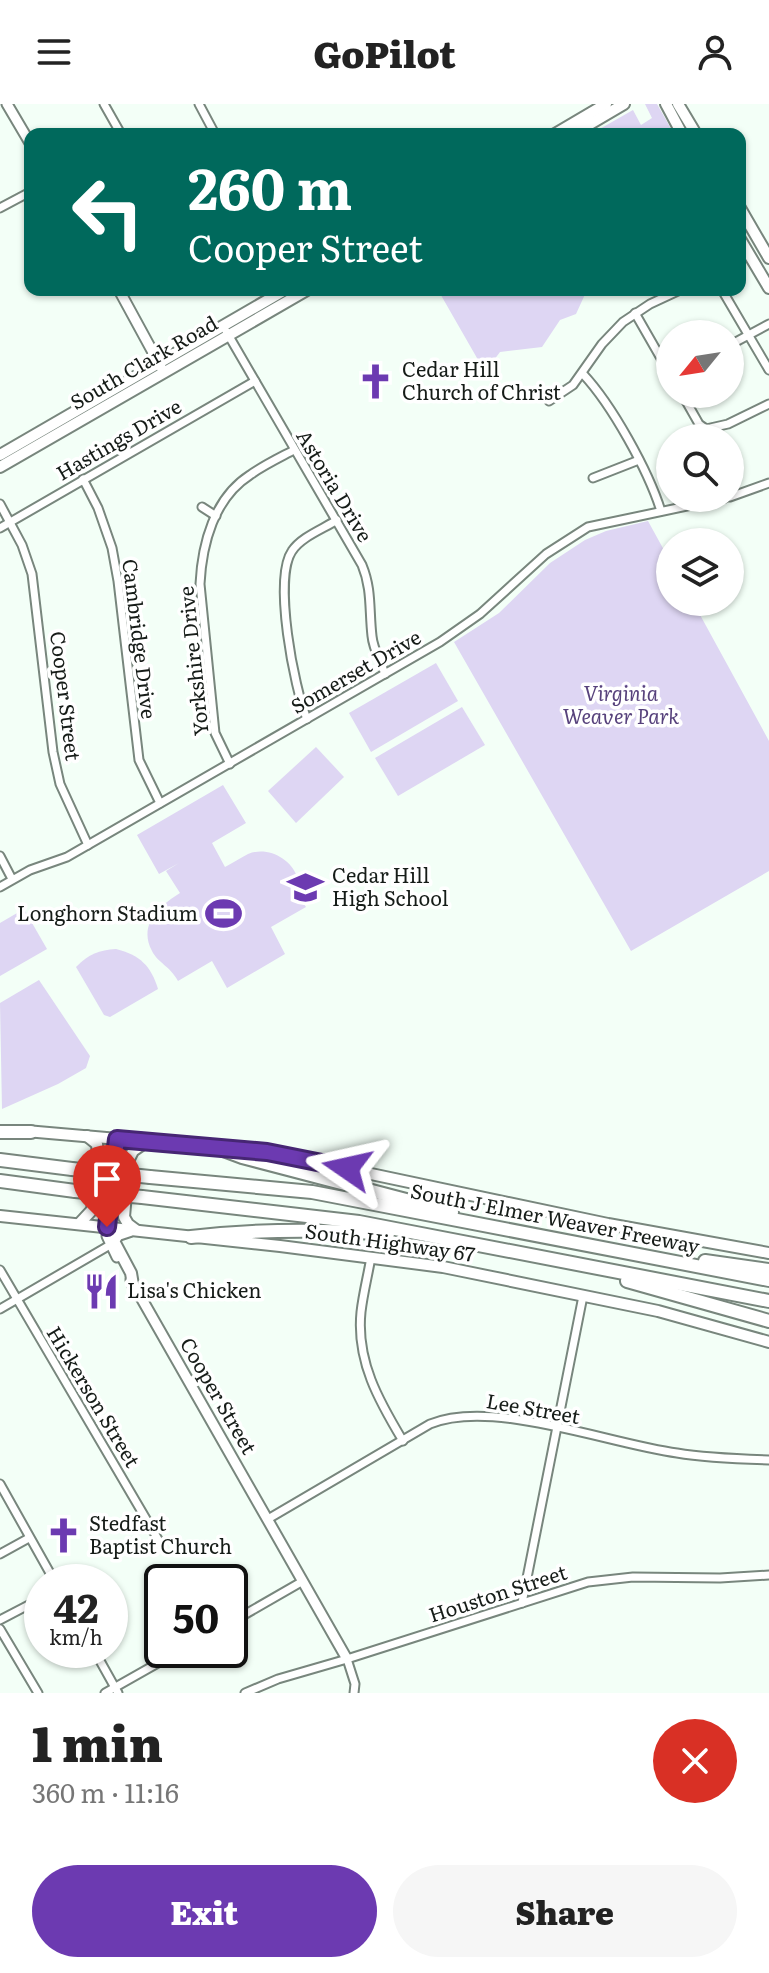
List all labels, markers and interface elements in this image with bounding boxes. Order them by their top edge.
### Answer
text: GoPilot [313,26,456,79]
icon: menu [32,30,76,74]
icon: person [693,30,737,74]
text: 260 m [188,144,352,227]
icon: left [56,160,160,264]
text: Cooper Street [188,220,423,273]
street label: South Clark Road [64,307,222,416]
north arrow [656,320,744,408]
map controls [656,320,744,616]
place label: Cedar Hill Church of Christ [402,353,561,406]
church icon: Cedar Hill Church of Christ [357,363,395,401]
street label: Hastings Drive [50,390,186,486]
street label: Astoria Drive [290,423,381,547]
button: search [656,424,744,512]
button: layers [656,528,744,616]
street label: Cambridge Drive [116,557,166,721]
street label: Yorkshire Drive [169,585,215,738]
street label: Somerset Drive [284,621,426,720]
street label: Cooper Street [44,629,90,762]
park label: Virginia Weaver Park [563,677,679,730]
place label: Cedar Hill High School [332,859,449,912]
school or university icon: Cedar Hill High School [287,868,325,906]
sports icon: Longhorn Stadium [205,895,243,933]
place label: Longhorn Stadium [17,897,198,927]
position arrow [305,1126,389,1210]
pin [73,1145,141,1227]
icon: arrive [85,1157,129,1201]
street label: South J Elmer Weaver Freeway [408,1174,703,1260]
street label: South Highway 67 [304,1214,477,1268]
restaurant icon: Lisa's Chicken [82,1272,120,1310]
place label: Lisa's Chicken [127,1274,261,1304]
street label: Hickerson Street [41,1320,149,1472]
street label: Cooper Street [174,1331,265,1459]
street label: Lee Street [484,1384,583,1430]
place label: Stedfast Baptist Church [89,1507,232,1560]
church icon: Stedfast Baptist Church [44,1516,82,1554]
street label: Houston Street [424,1556,570,1629]
speed limit sign: 50 [144,1564,248,1668]
text: 42 [53,1576,99,1635]
text: km/h [49,1621,103,1651]
text: 1 min [32,1706,163,1777]
button: close [653,1719,737,1803]
text: 360 m · 11:16 [32,1772,179,1811]
button: Exit [32,1865,377,1957]
button: Share [393,1865,737,1957]

